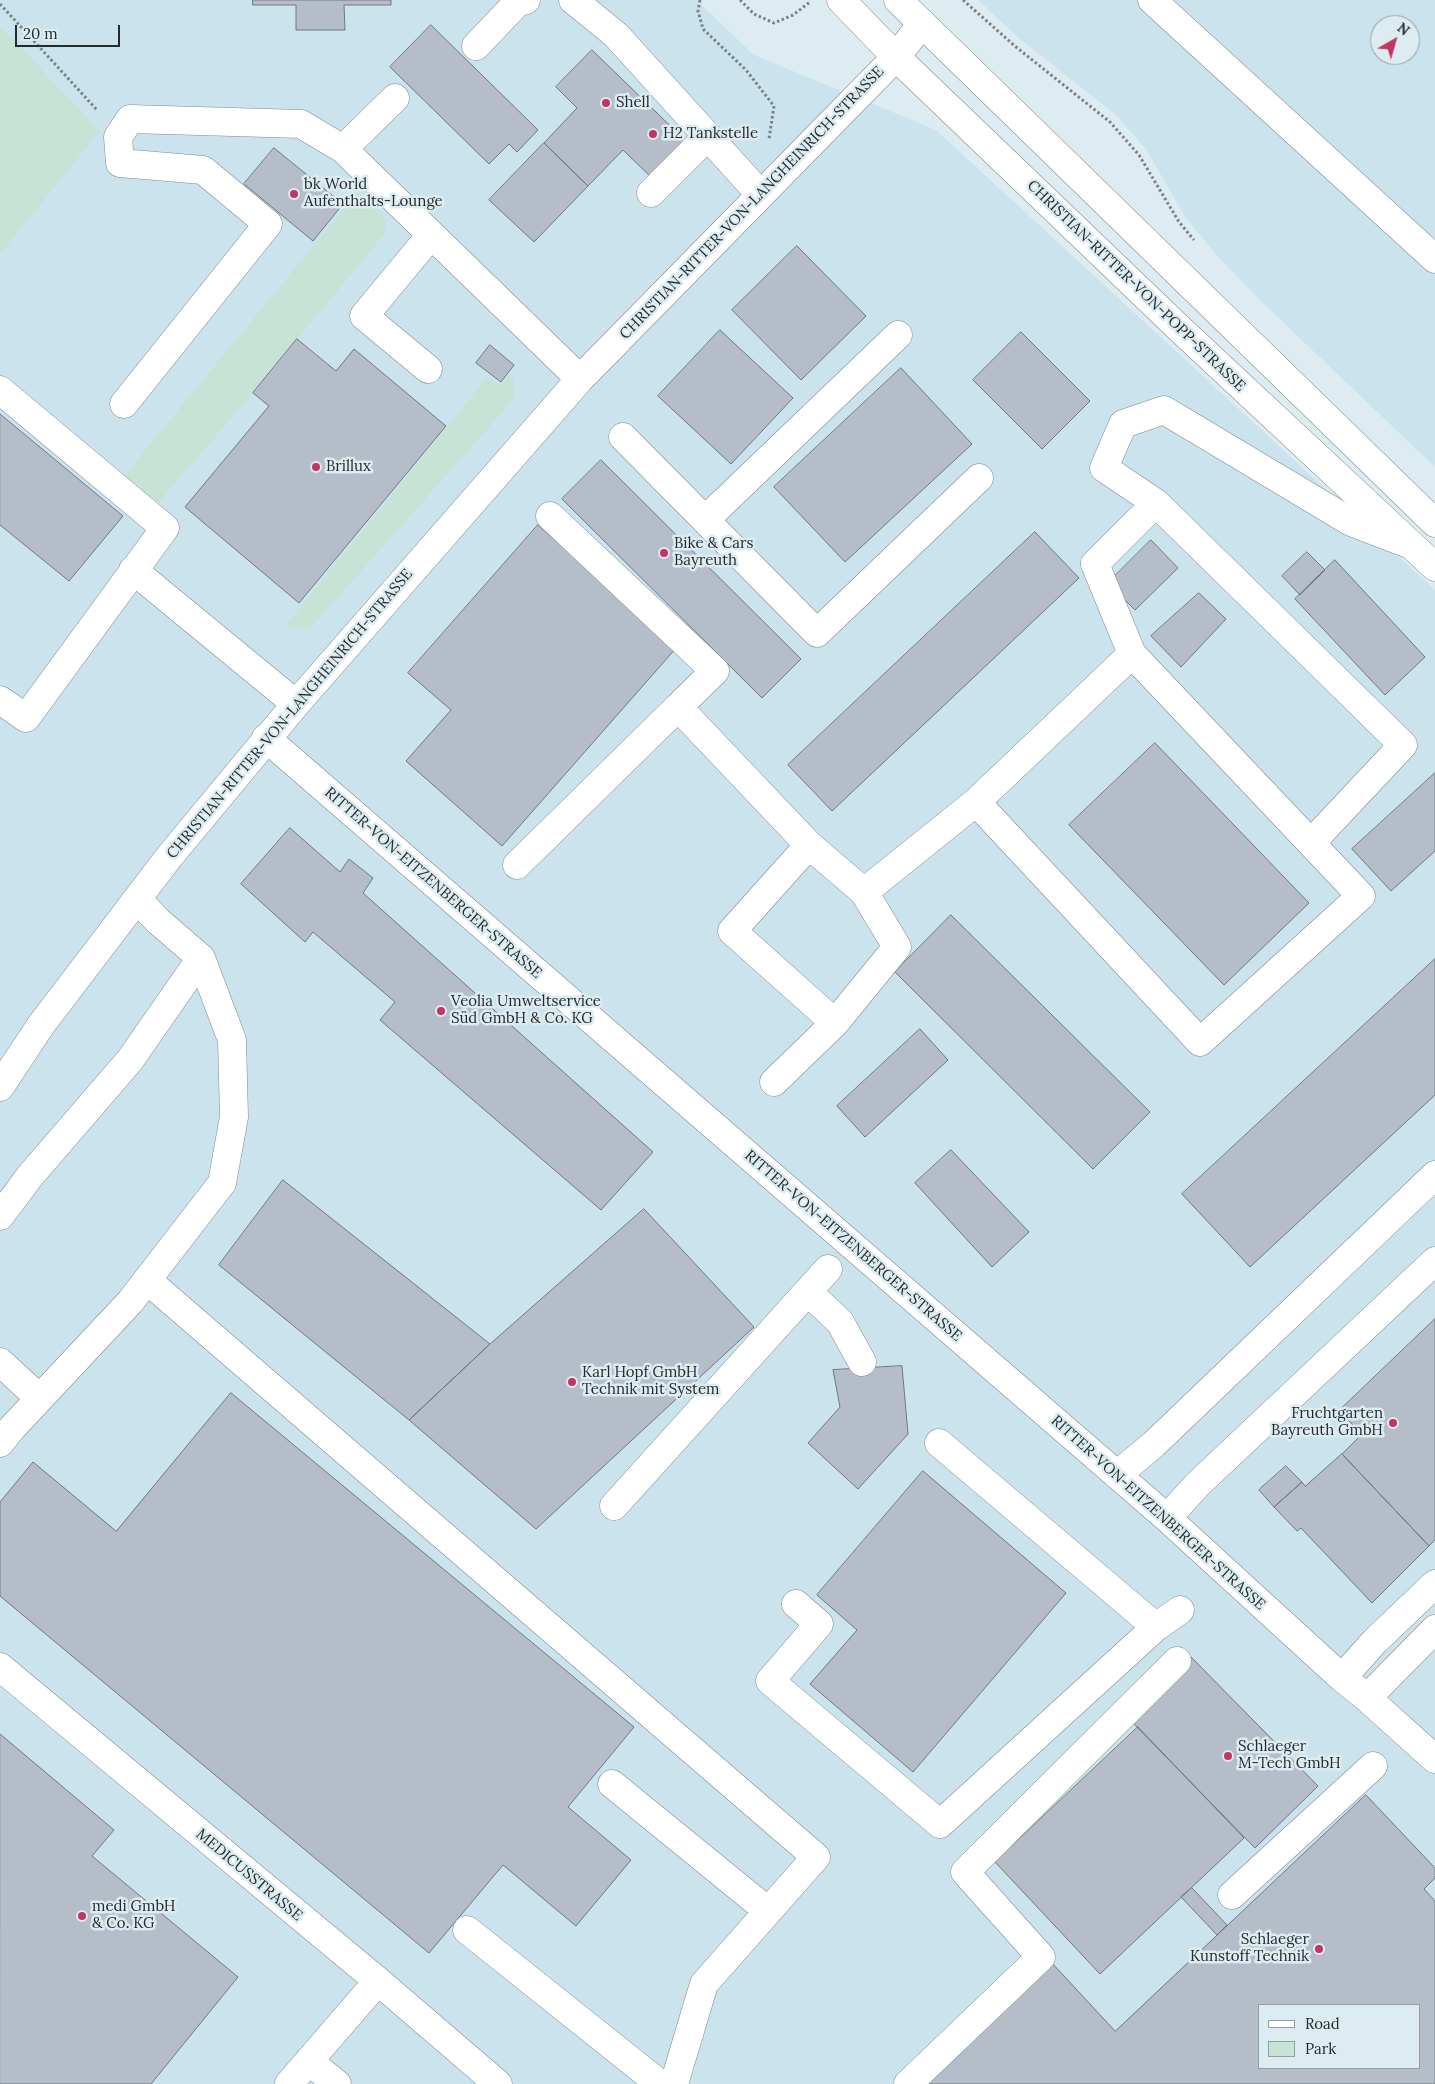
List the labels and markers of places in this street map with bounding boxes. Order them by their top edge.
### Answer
place label: Shell [616,94,650,112]
marker: Shell [600,97,612,109]
place label: H2 Tankstelle [663,125,758,143]
marker: H2 Tankstelle [647,128,659,140]
place label: bk World Aufenthalts-Lounge [304,176,443,211]
marker: bk World Aufenthalts-Lounge [288,188,300,200]
place label: Brillux [326,458,371,476]
marker: Brillux [310,461,322,473]
place label: Bike & Cars Bayreuth [674,535,753,570]
marker: Bike & Cars Bayreuth [658,547,670,559]
place label: Veolia Umweltservice Süd GmbH & Co. KG [451,993,601,1028]
marker: Veolia Umweltservice Süd GmbH & Co. KG [435,1005,447,1017]
place label: Karl Hopf GmbH Technik mit System [582,1364,719,1399]
marker: Karl Hopf GmbH Technik mit System [566,1376,578,1388]
place label: Fruchtgarten Bayreuth GmbH [1271,1405,1383,1440]
marker: Fruchtgarten Bayreuth GmbH [1387,1417,1399,1429]
place label: Schlaeger M-Tech GmbH [1238,1738,1341,1773]
marker: Schlaeger M-Tech GmbH [1222,1750,1234,1762]
place label: medi GmbH & Co. KG [92,1898,175,1933]
marker: medi GmbH & Co. KG [76,1910,88,1922]
place label: Schlaeger Kunstoff Technik [1190,1931,1309,1966]
marker: Schlaeger Kunstoff Technik [1313,1943,1325,1955]

